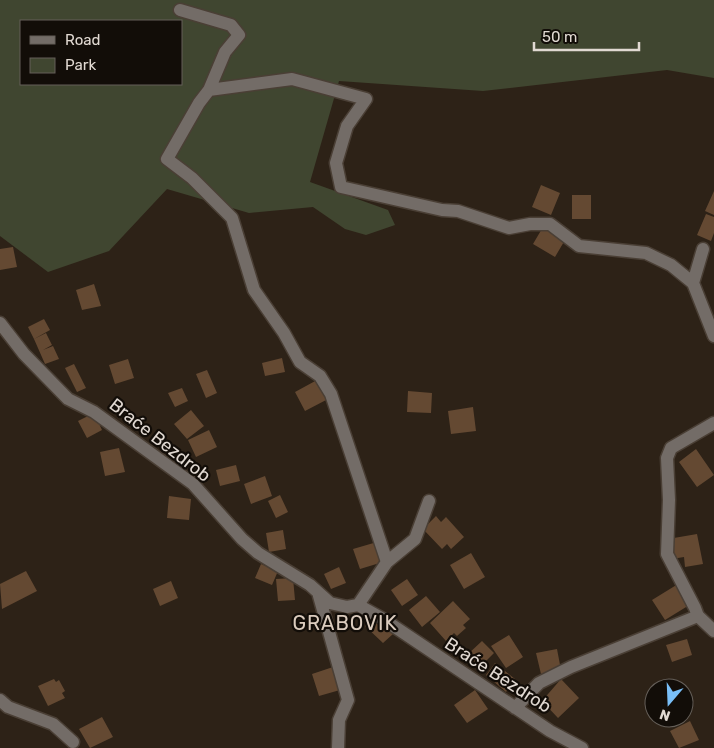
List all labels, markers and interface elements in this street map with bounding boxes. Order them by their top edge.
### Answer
legend [20,20,182,85]
scale bar [534,20,639,52]
text: 50 m [542,28,577,46]
text: Road [65,31,101,49]
text: Park [65,56,96,74]
street label: Braće Bezdrob [105,394,215,486]
district label: GRABOVIK [292,611,398,635]
street label: Braće Bezdrob [441,632,555,718]
north arrow [644,678,694,728]
text: N [657,705,672,724]

